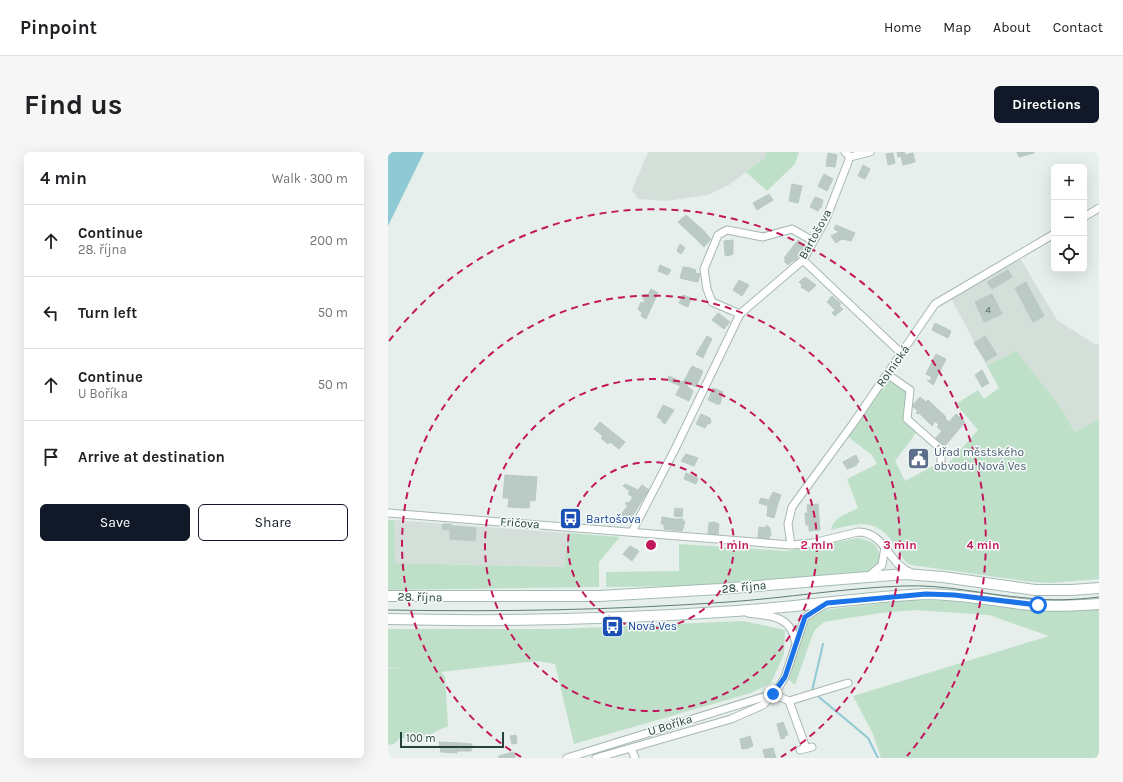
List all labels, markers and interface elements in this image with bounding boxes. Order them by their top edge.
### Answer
text: Pinpoint [20,17,97,39]
text: Home [884,19,921,36]
text: Map [943,19,971,36]
text: About [993,19,1031,36]
text: Contact [1053,19,1103,36]
button: Directions [994,86,1099,123]
text: Find us [24,88,123,121]
map controls [1051,164,1087,272]
button: + [1051,164,1087,200]
text: 4 min [40,168,87,188]
text: Walk · 300 m [272,171,348,186]
button: − [1051,200,1087,236]
street label: Bartošova [796,207,834,261]
text: Continue [78,224,143,242]
icon: ahead [40,230,62,252]
text: 200 m [310,233,348,248]
button: locate [1051,236,1087,272]
text: 28. října [78,242,127,257]
icon: left [40,302,62,324]
text: Turn left [78,304,137,322]
house number: 4 [985,304,991,316]
text: 50 m [318,305,348,320]
street label: Rolnická [874,342,912,390]
text: Continue [78,368,143,386]
icon: ahead [40,374,62,396]
text: 50 m [318,377,348,392]
text: U Boříka [78,386,128,401]
place label: Úřad městského obvodu Nová Ves [934,444,1027,473]
icon: arrive [40,446,62,468]
public building icon: Úřad městského obvodu Nová Ves [906,446,932,472]
text: Arrive at destination [78,448,225,466]
button: Save [40,504,190,541]
button: Share [198,504,348,541]
bus stop icon: Bartošova [557,506,583,532]
place label: Bartošova [586,512,641,526]
street label: Fričova [500,515,540,531]
centre of rings [644,538,658,552]
text: 1 min [719,538,749,552]
text: 2 min [800,538,834,552]
text: 3 min [883,538,917,552]
text: 4 min [967,538,999,552]
street label: 28. října [721,578,767,596]
street label: 28. října [397,590,443,604]
route start [1029,596,1047,614]
bus stop icon: Nová Ves [599,613,625,639]
place label: Nová Ves [628,619,677,633]
route end [764,685,782,703]
street label: U Boříka [646,712,694,738]
scale bar [400,730,504,749]
text: 100 m [406,732,436,745]

